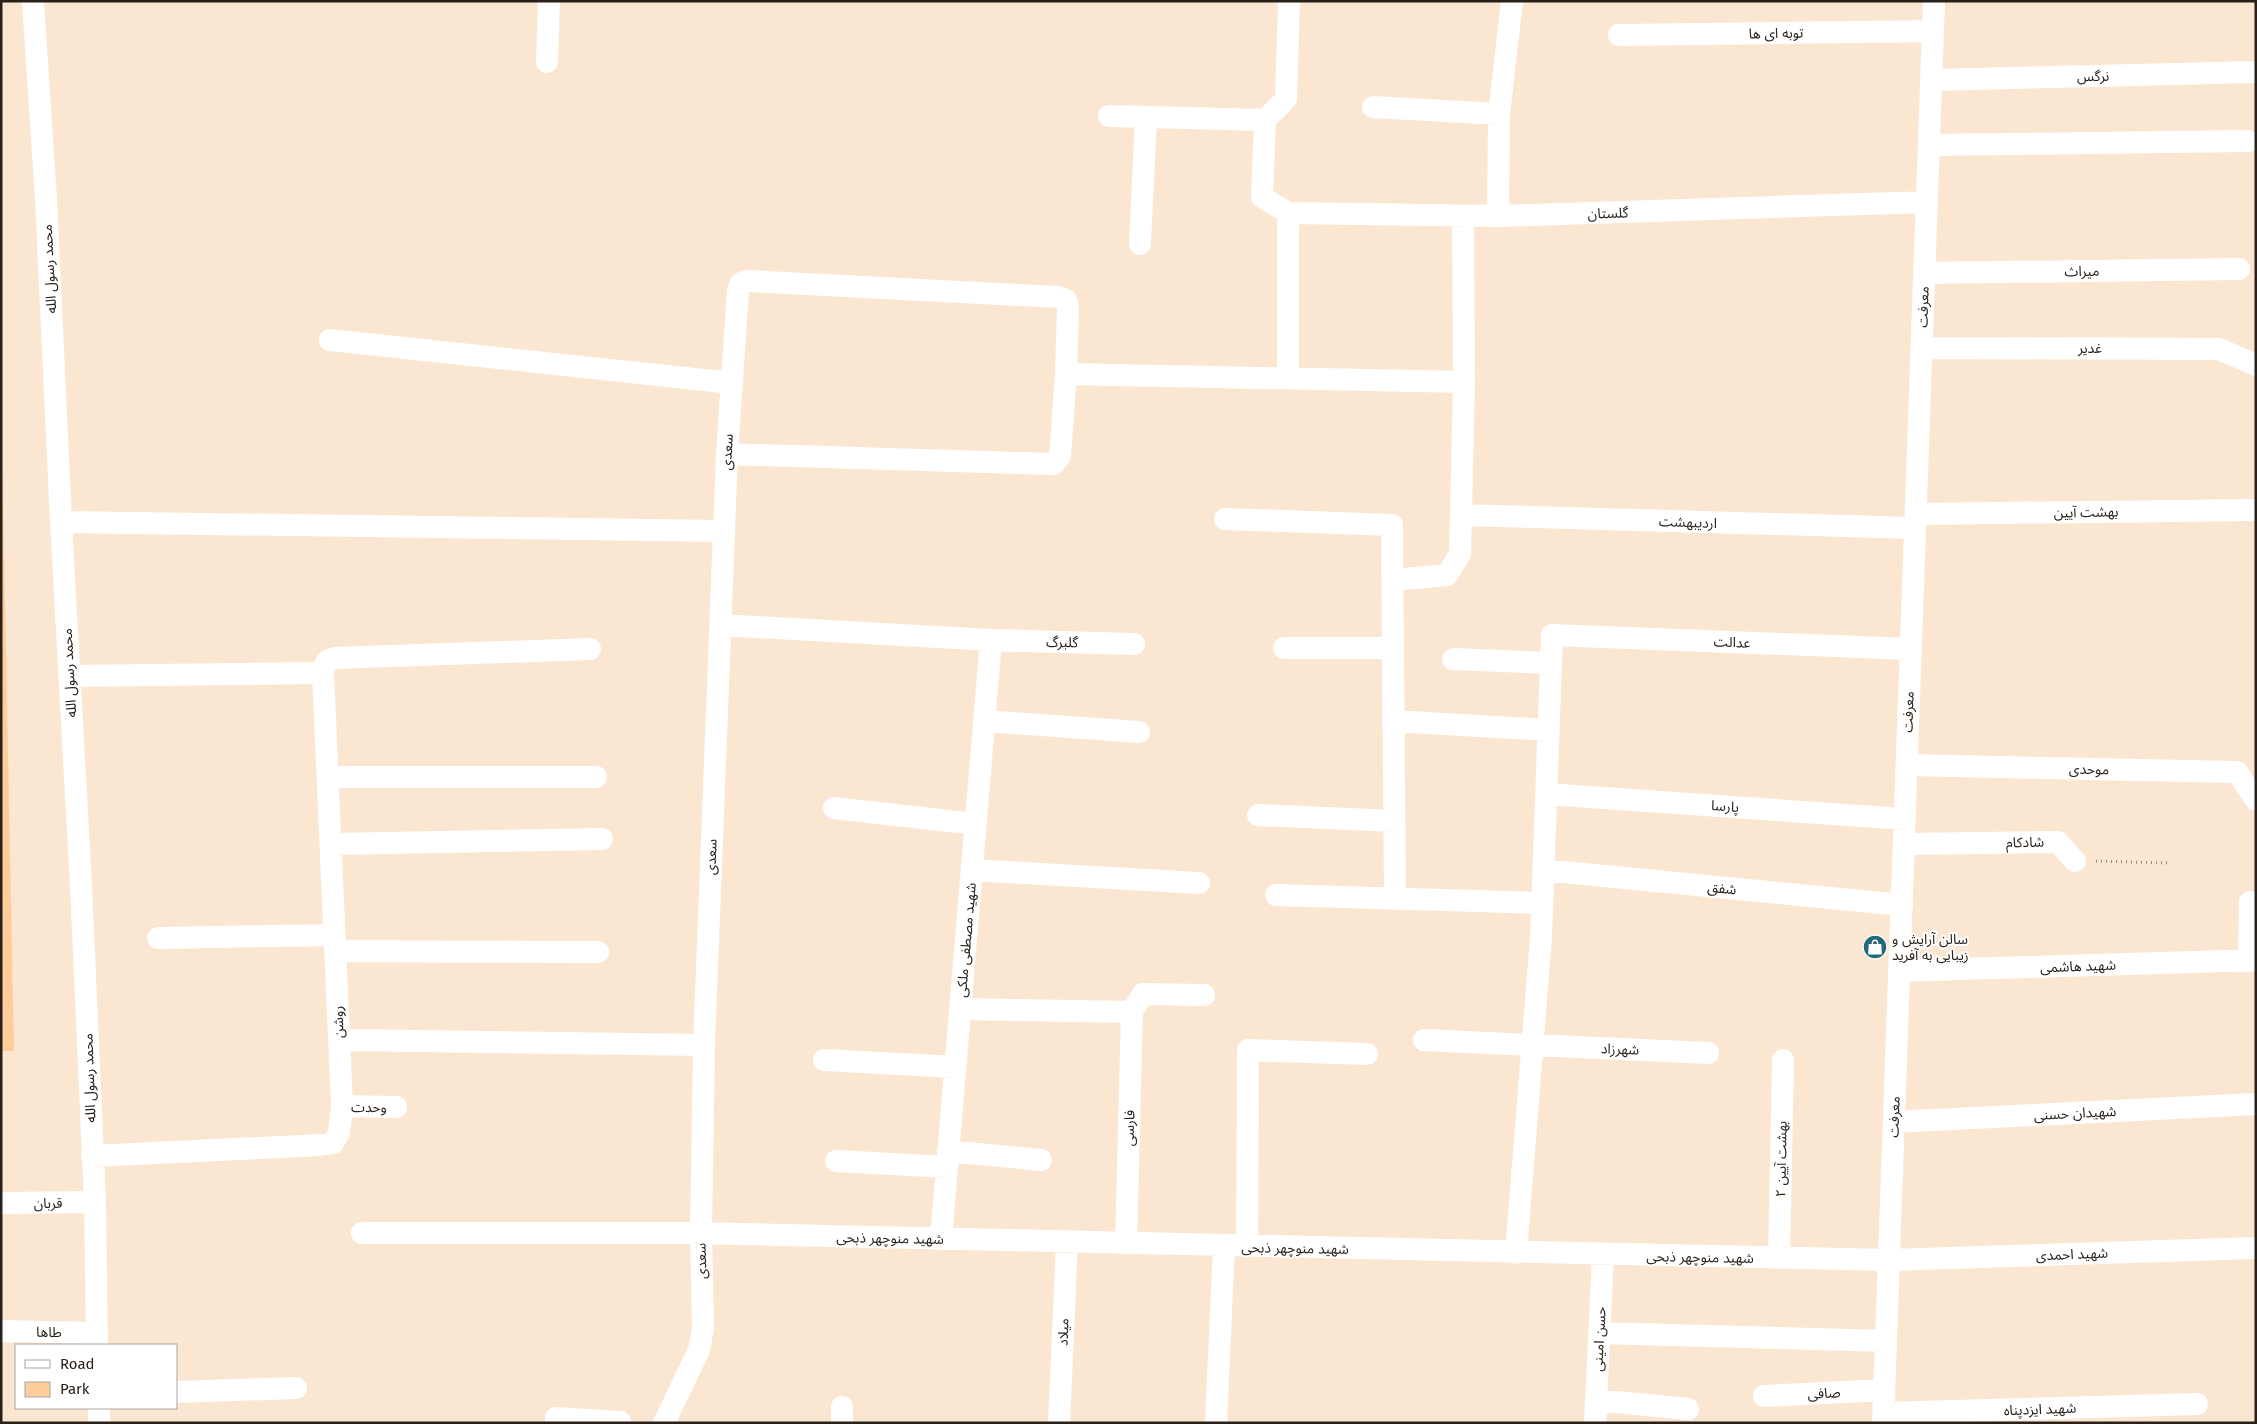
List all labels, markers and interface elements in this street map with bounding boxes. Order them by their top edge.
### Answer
street label: توبه ای ها [1748,25,1804,42]
street label: نرگس [2077,68,2110,85]
street label: گلستان [1587,204,1629,223]
street label: محمد رسول الله [39,224,60,314]
street label: میراث [2064,263,2100,280]
street label: معرفت [1914,286,1933,328]
street label: غدیر [2077,340,2102,357]
street label: سعدی [718,433,737,471]
street label: بهشت آیین [2054,503,2119,522]
street label: اردیبهشت [1659,513,1717,532]
street label: محمد رسول الله [59,628,80,718]
street label: عدالت [1713,633,1751,652]
street label: گلبرگ [1046,634,1078,651]
street label: معرفت [1899,691,1918,733]
street label: موحدی [2069,761,2109,778]
street label: پارسا [1710,797,1740,817]
street label: شادکام [2006,834,2044,853]
street label: سعدی [702,839,721,875]
street label: شفق [1706,879,1737,899]
street label: شهید مصطفی ملکی [953,882,980,998]
place label: سالن آرایش و زیبایی به آفرید [1892,931,1969,964]
shop icon: سالن آرایش و زیبایی به آفرید [1862,934,1888,960]
street label: شهید هاشمی [2040,957,2116,976]
street label: روشن [329,1005,348,1039]
street label: محمد رسول الله [79,1033,100,1123]
street label: شهرزاد [1600,1040,1639,1059]
street label: معرفت [1885,1096,1904,1138]
street label: وحدت [351,1099,387,1116]
street label: شهیدان حسنی [2033,1103,2117,1124]
street label: فارسی [1121,1110,1138,1146]
street label: بهشت آیین ۲ [1772,1120,1791,1197]
street label: قربان [33,1195,63,1212]
street label: شهید منوچهر ذبحی [836,1229,944,1249]
street label: شهید منوچهر ذبحی [1241,1239,1349,1259]
street label: سعدی [693,1243,710,1279]
street label: شهید احمدی [2036,1245,2108,1264]
street label: شهید منوچهر ذبحی [1646,1248,1754,1268]
street label: حسن امینی [1589,1306,1610,1372]
street label: میلاد [1055,1318,1072,1346]
street label: طاها [36,1324,62,1341]
legend [15,1344,178,1409]
text: Road [60,1355,95,1373]
text: Park [60,1380,90,1398]
street label: صافی [1807,1384,1841,1403]
street label: شهید ایزدپناه [2003,1400,2077,1420]

